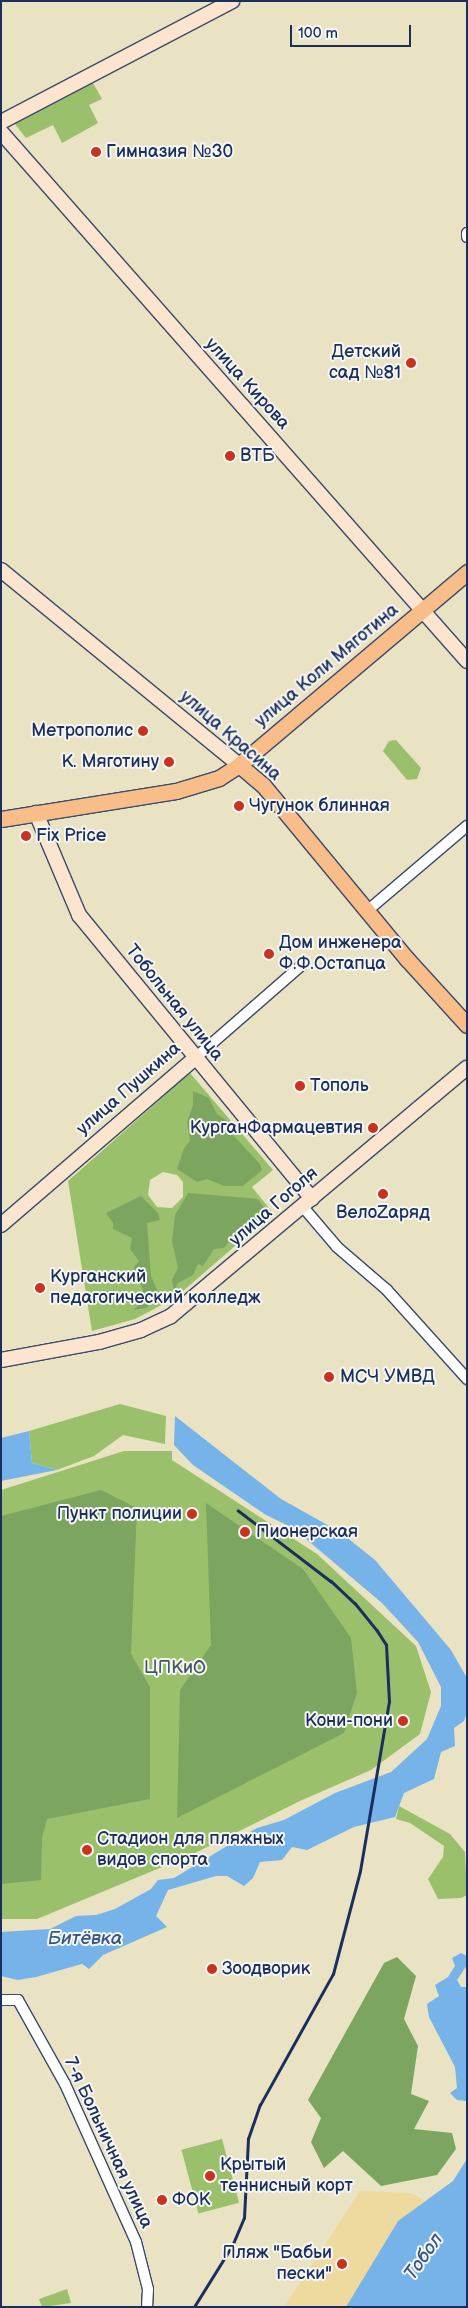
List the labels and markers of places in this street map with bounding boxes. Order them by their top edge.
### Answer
place label: Гимназия №30 [106,141,233,163]
marker: Гимназия №30 [90,146,102,158]
place label: Детский сад №81 [329,342,401,384]
marker: Детский сад №81 [405,357,417,369]
place label: ВТБ [240,445,274,467]
marker: ВТБ [224,450,236,462]
place label: Метрополис [31,720,133,742]
marker: Метрополис [137,725,149,737]
place label: К. Мяготину [61,751,159,773]
marker: К. Мяготину [163,756,175,768]
place label: Чугунок блинная [249,795,390,817]
marker: Чугунок блинная [233,800,245,812]
place label: Fix Price [36,825,107,847]
marker: Fix Price [20,830,32,842]
place label: Дом инженера Ф.Ф.Остапца [279,933,402,976]
marker: Дом инженера Ф.Ф.Остапца [263,948,275,960]
place label: Тополь [310,1075,369,1097]
marker: Тополь [294,1080,306,1092]
place label: КурганФармацевтия [190,1117,363,1139]
marker: КурганФармацевтия [367,1122,379,1134]
marker: ВелоZаряд [377,1188,389,1200]
place label: ВелоZаряд [336,1202,430,1224]
place label: Курганский педагогический колледж [50,1267,260,1310]
marker: Курганский педагогический колледж [34,1282,46,1294]
place label: МСЧ УМВД [340,1366,435,1388]
marker: МСЧ УМВД [322,1370,336,1384]
place label: Пункт полиции [57,1503,182,1525]
marker: Пункт полиции [186,1508,198,1520]
place label: Пионерская [256,1521,358,1543]
marker: Пионерская [238,1525,252,1539]
place label: Кони-пони [305,1710,393,1732]
marker: Кони-пони [397,1715,409,1727]
place label: Стадион для пляжных видов спорта [97,1829,284,1872]
marker: Стадион для пляжных видов спорта [81,1844,93,1856]
place label: Зоодворик [222,1958,310,1980]
marker: Зоодворик [206,1963,218,1975]
place label: Крытый теннисный корт [220,2155,353,2198]
marker: Крытый теннисный корт [204,2170,216,2182]
place label: ФОК [172,2189,210,2211]
marker: ФОК [156,2194,168,2206]
place label: Пляж "Бабьи пески" [222,2243,332,2286]
marker: Пляж "Бабьи пески" [336,2258,348,2270]

